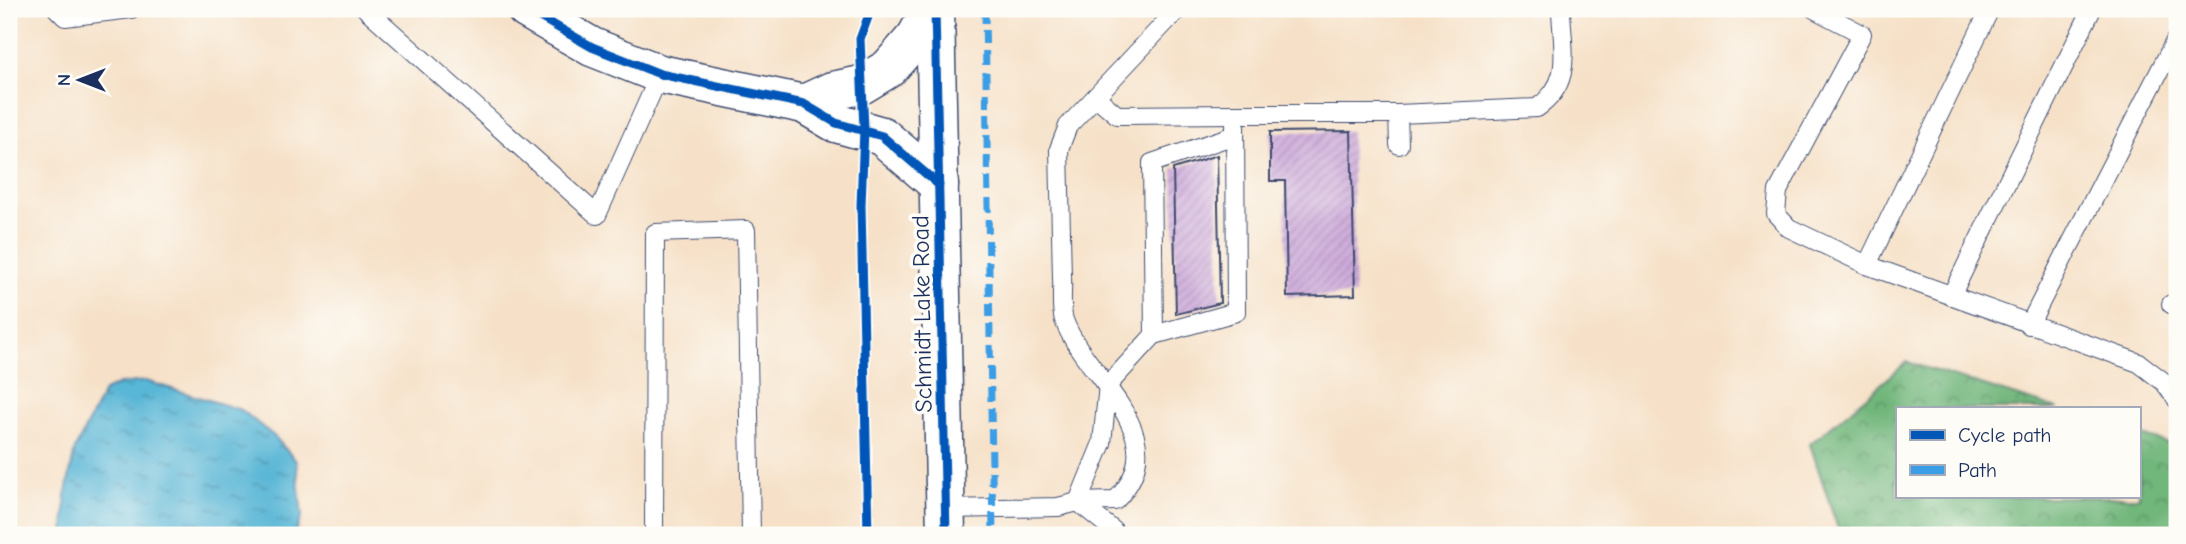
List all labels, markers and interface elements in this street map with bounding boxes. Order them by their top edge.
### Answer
north arrow [46,46,116,116]
text: N [53,74,75,86]
street label: Schmidt Lake Road [906,215,938,413]
legend [1896,407,2140,498]
text: Cycle path [1958,423,2051,447]
text: Path [1958,458,1997,482]

